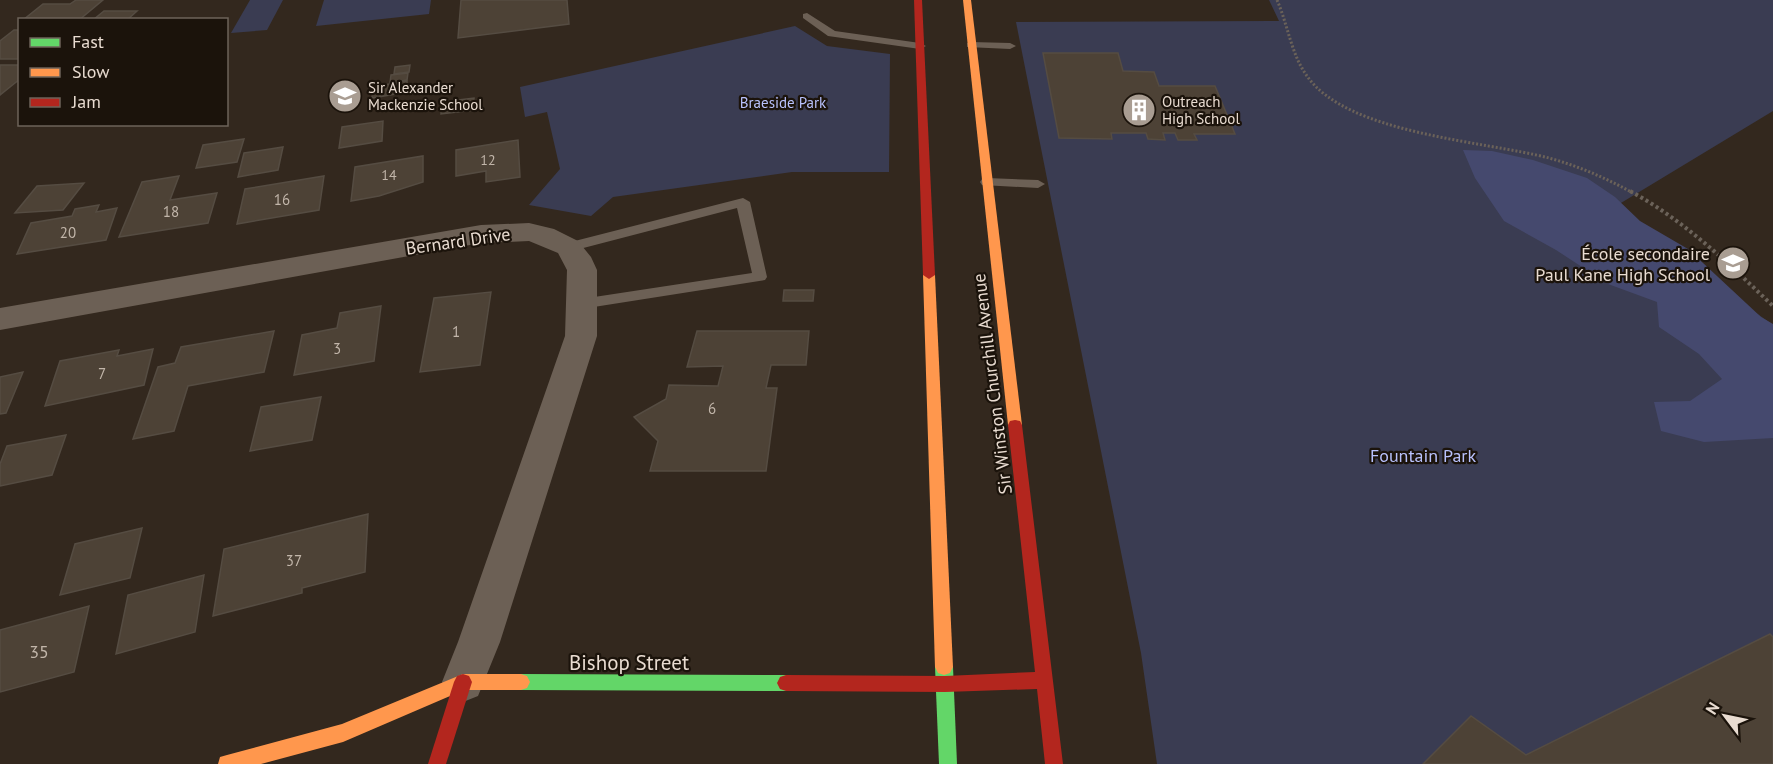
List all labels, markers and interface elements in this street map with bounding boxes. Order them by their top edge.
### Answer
legend [18,18,228,126]
text: Fast [72,30,104,53]
text: Slow [72,60,110,83]
school or university icon: Sir Alexander Mackenzie School [327,78,363,114]
place label: Sir Alexander Mackenzie School [368,78,483,114]
text: Jam [71,90,101,113]
building icon: Outreach High School [1121,92,1157,128]
place label: Outreach High School [1162,92,1240,128]
park label: Braeside Park [740,93,827,112]
house number: 12 [480,151,496,169]
house number: 14 [381,166,397,184]
house number: 16 [274,190,290,209]
house number: 18 [163,202,179,221]
street label: Bernard Drive [404,222,512,260]
house number: 20 [60,223,76,242]
place label: École secondaire Paul Kane High School [1535,242,1711,286]
school or university icon: École secondaire Paul Kane High School [1715,245,1751,281]
street label: Sir Winston Churchill Avenue [967,272,1017,496]
house number: 1 [452,322,460,341]
house number: 3 [333,339,341,358]
house number: 7 [98,364,106,383]
house number: 6 [708,399,716,418]
park label: Fountain Park [1370,444,1476,467]
house number: 37 [286,551,302,570]
house number: 35 [29,640,49,663]
street label: Bishop Street [569,649,689,676]
north arrow [1695,686,1755,746]
text: N [1701,698,1724,718]

